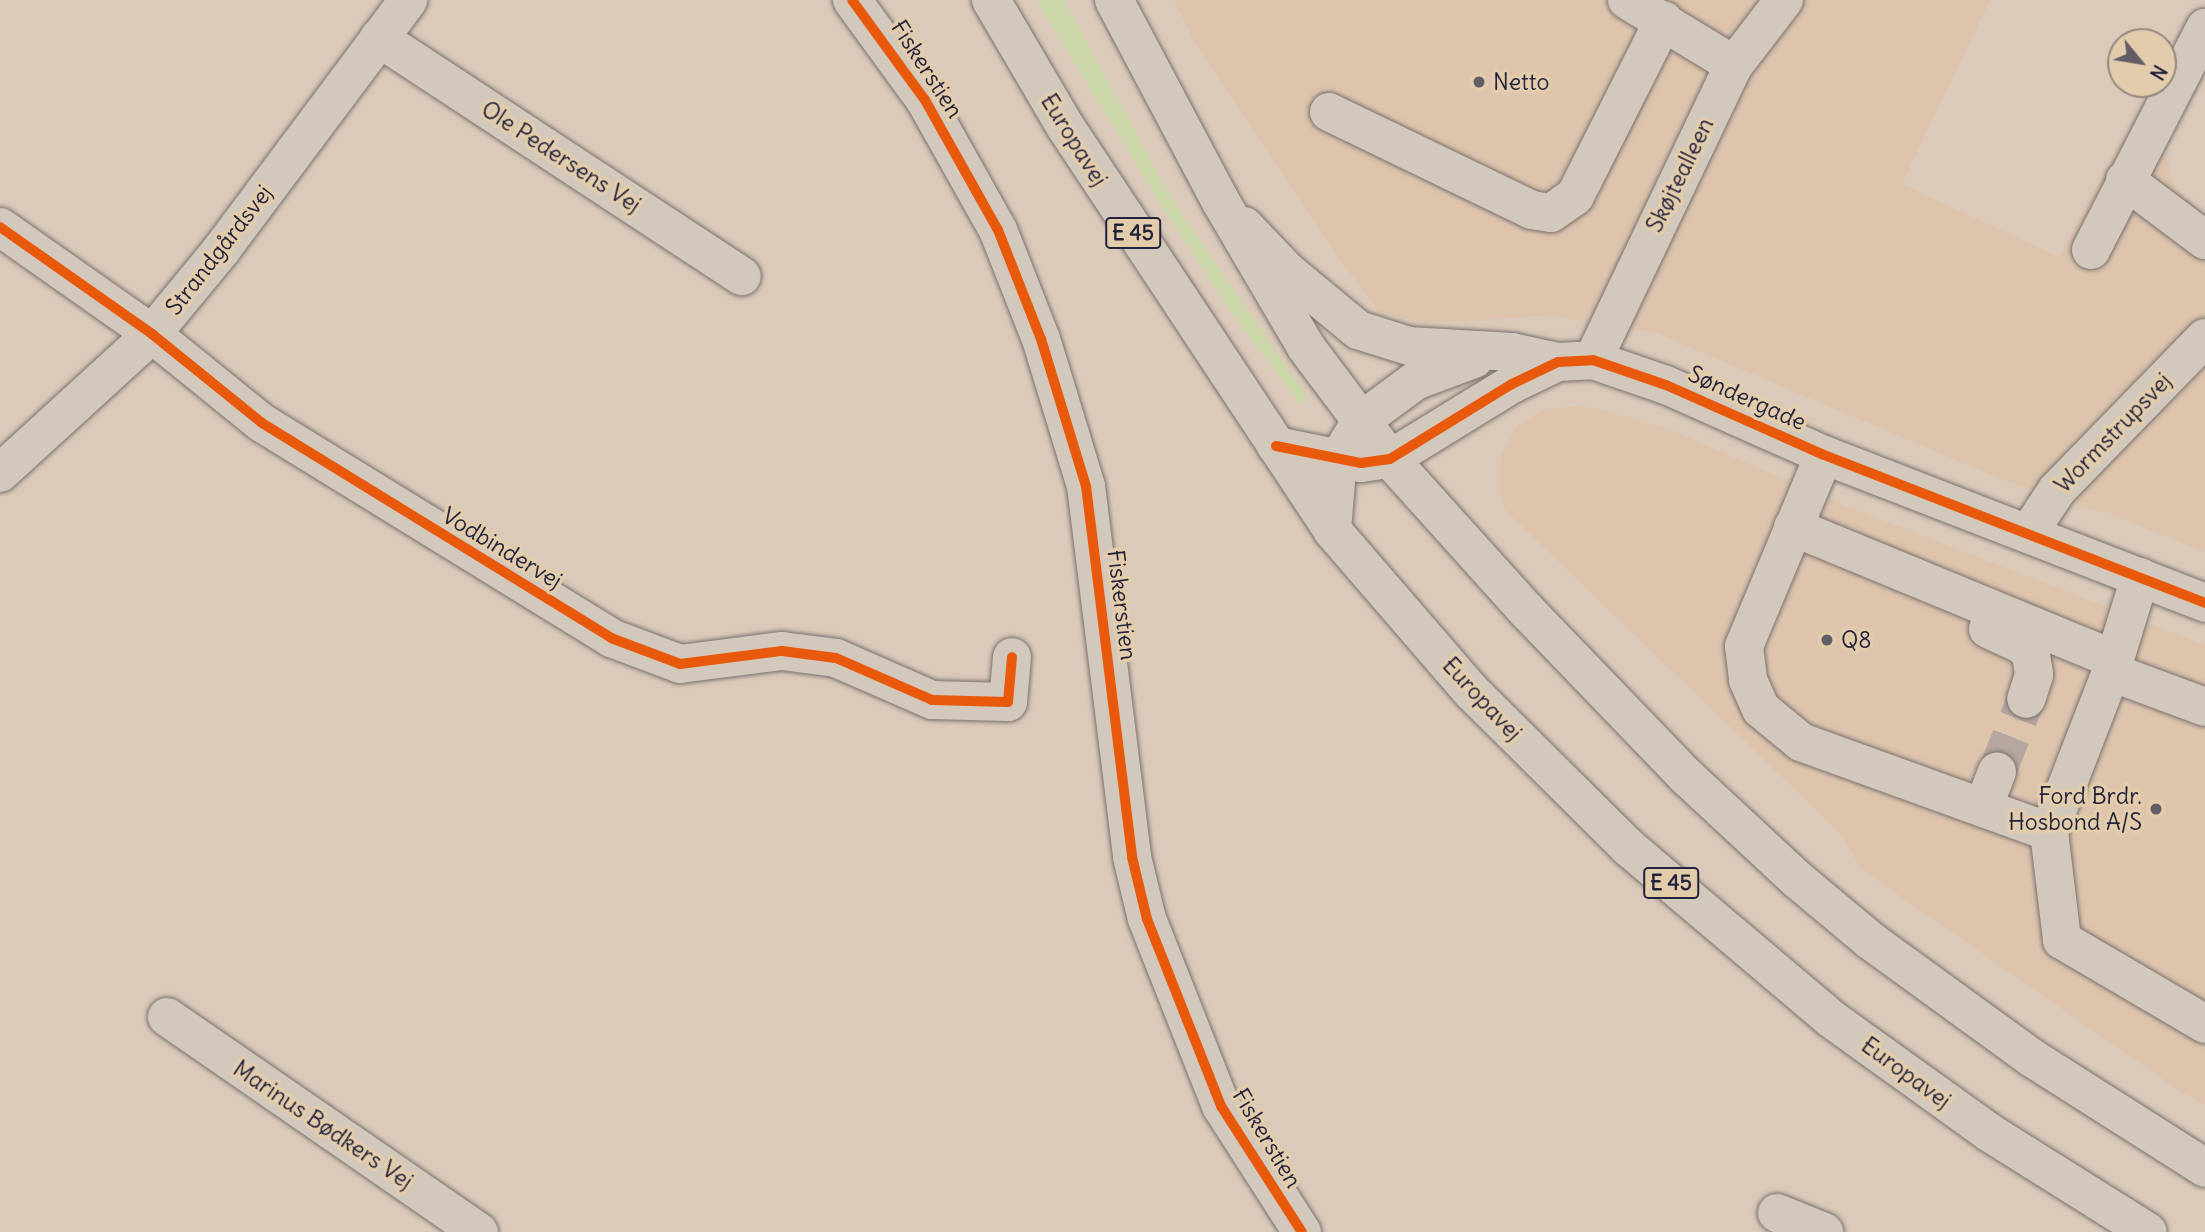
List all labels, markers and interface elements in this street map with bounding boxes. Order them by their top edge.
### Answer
street label: Fiskerstien [885,15,969,123]
north arrow [2107,28,2177,98]
text: N [2145,61,2172,84]
place label: Netto [1493,68,1550,96]
marker: Netto [1471,74,1487,90]
street label: Europavej [1035,89,1113,191]
street label: Ole Pedersens Vej [476,95,646,219]
street label: Skøjtealleen [1640,113,1720,237]
street label: Strandgårdsvej [160,180,278,320]
road number: E 45 [1105,216,1161,250]
street label: Søndergade [1684,360,1810,436]
street label: Wormstrupsvej [2049,367,2177,499]
street label: Vodbindervej [437,501,567,595]
street label: Fiskerstien [1102,548,1142,662]
place label: Q8 [1841,626,1872,654]
marker: Q8 [1819,632,1835,648]
street label: Europavej [1437,652,1527,746]
place label: Ford Brdr. Hosbond A/S [2008,782,2142,836]
marker: Ford Brdr. Hosbond A/S [2148,801,2164,817]
road number: E 45 [1643,866,1699,900]
street label: Europavej [1856,1031,1956,1115]
street label: Marinus Bødkers Vej [228,1055,418,1195]
street label: Fiskerstien [1227,1083,1307,1193]

